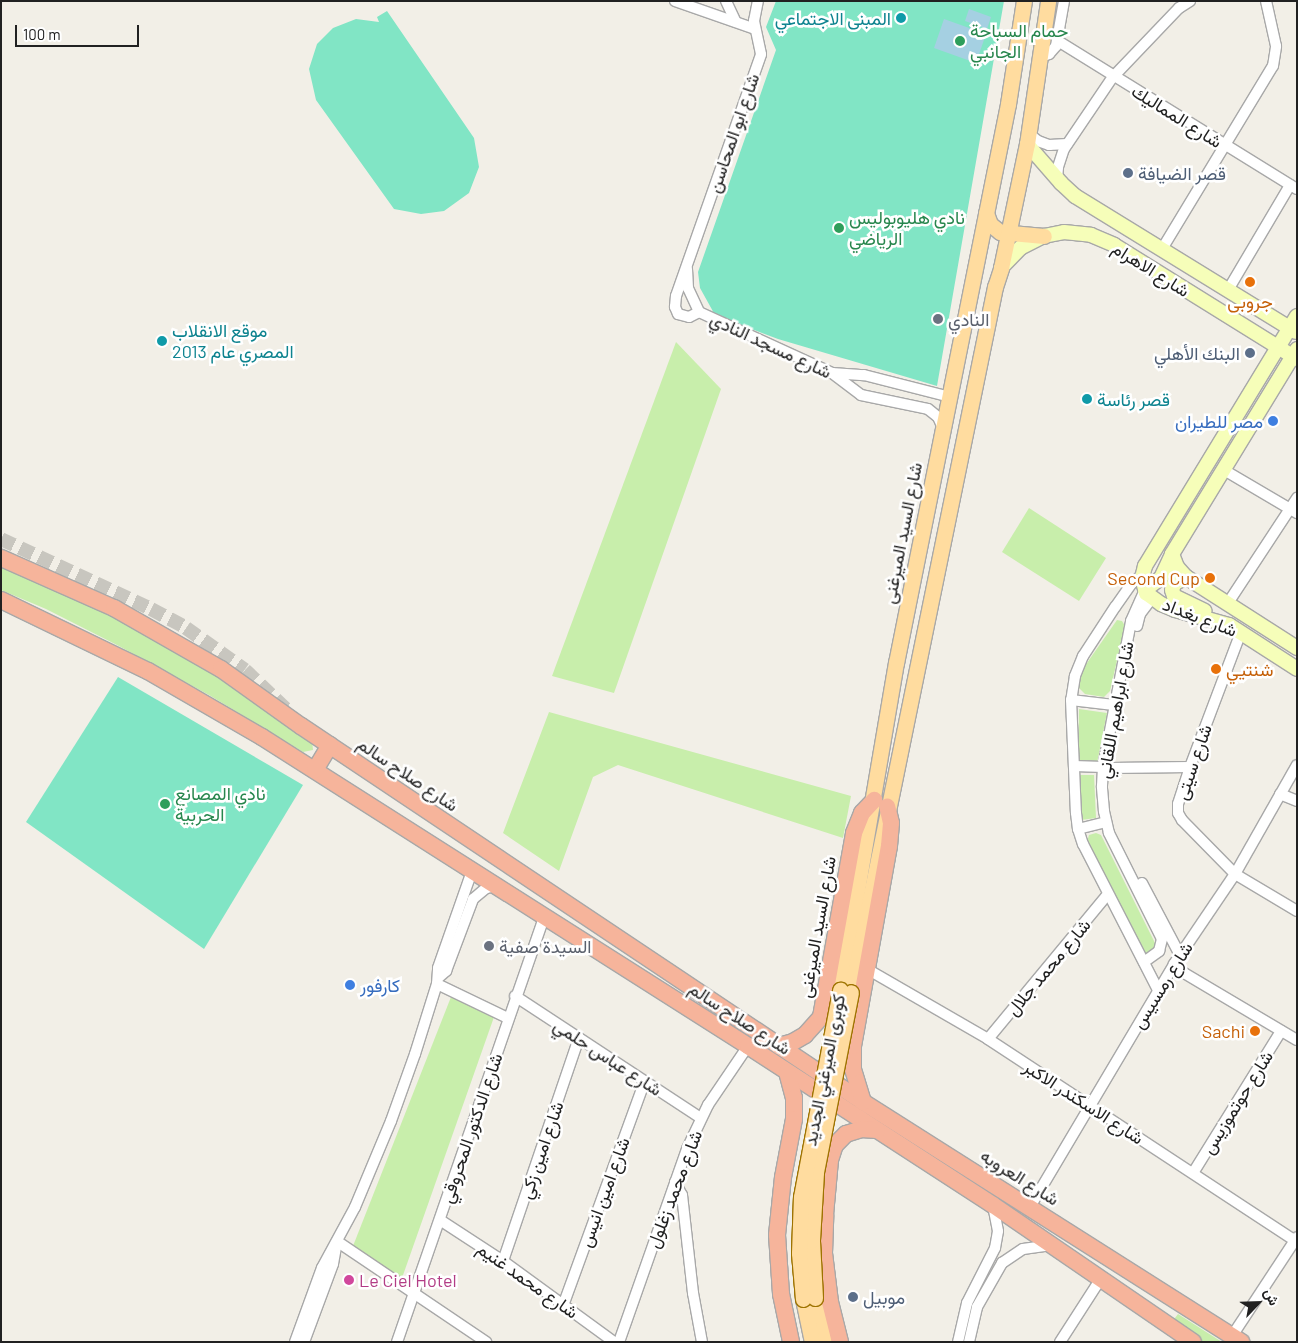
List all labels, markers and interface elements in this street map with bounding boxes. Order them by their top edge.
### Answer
place label: المبنى الاجتماعي [775,7,891,29]
marker: المبنى الاجتماعي [895,12,907,24]
scale bar [18,15,141,47]
place label: حمام السباحة الجانبي [970,20,1068,62]
text: 100 m [23,25,61,43]
marker: حمام السباحة الجانبي [954,35,966,47]
street label: شارع ابو المحاسن [702,71,764,195]
street label: شارع المماليك [1128,80,1226,152]
place label: قصر الضيافة [1138,162,1226,184]
marker: قصر الضيافة [1122,167,1134,179]
place label: نادي هليوبوليس الرياضي [849,207,965,250]
marker: نادي هليوبوليس الرياضي [833,222,845,234]
street label: شارع الاهرام [1108,237,1194,301]
marker: جروبى [1244,276,1256,288]
place label: جروبى [1227,290,1273,312]
street label: شارع مسجد النادي [707,307,835,383]
place label: النادي [948,308,989,330]
marker: النادي [932,313,944,325]
place label: موقع الانقلاب المصري عام 2013 [172,320,294,362]
marker: موقع الانقلاب المصري عام 2013 [156,335,168,347]
place label: البنك الأهلي [1154,342,1240,364]
marker: البنك الأهلي [1244,347,1256,359]
place label: قصر رئاسة [1097,388,1170,410]
marker: قصر رئاسة [1081,393,1093,405]
place label: مصر للطيران [1175,410,1263,432]
marker: مصر للطيران [1267,415,1279,427]
street label: شارع السيد الميرغنى [878,460,926,606]
place label: Second Cup [1107,567,1200,589]
marker: Second Cup [1204,572,1216,584]
street label: شارع بغداد [1160,593,1240,641]
street label: شارع ابراهيم اللقاني [1092,640,1138,780]
place label: شنتيي [1226,658,1273,680]
marker: شنتيي [1210,663,1222,675]
street label: شارع سيتى [1170,721,1216,803]
street label: شارع صلاح سالم [354,732,462,816]
place label: نادي المصانع الحربية [175,783,266,826]
marker: نادي المصانع الحربية [159,798,171,810]
street label: شارع السيد الميرغنى [794,854,840,1000]
street label: شارع محمد جلال [1001,914,1095,1020]
place label: السيدة صفية [499,935,592,957]
street label: شارع رمسيس [1127,938,1197,1032]
marker: السيدة صفية [483,940,495,952]
place label: كارفور [360,974,400,996]
street label: شارع صلاح سالم [685,977,795,1059]
marker: كارفور [344,979,356,991]
street label: كوبرى الميرغني الجديد [799,992,849,1148]
street label: شارع عباس حلمي [550,1014,666,1100]
place label: Sachi [1202,1020,1245,1042]
marker: Sachi [1249,1025,1261,1037]
street label: شارع حوتموزيس [1197,1046,1277,1158]
street label: شارع الدكتور المحروقي [435,1050,507,1206]
street label: شارع الاسكندر الاكبر [1020,1055,1148,1149]
street label: شارع امين زكي [514,1099,568,1201]
street label: شارع محمد زغلول [642,1127,706,1251]
street label: شارع امين انيس [574,1134,634,1250]
street label: شارع العروبه [977,1144,1063,1210]
street label: شارع محمد غنيم [473,1237,583,1323]
place label: Le Ciel Hotel [359,1269,457,1291]
marker: Le Ciel Hotel [343,1274,355,1286]
north arrow [1233,1278,1283,1328]
place label: موبيل [863,1286,905,1308]
text: ش [1261,1286,1283,1308]
marker: موبيل [847,1291,859,1303]

